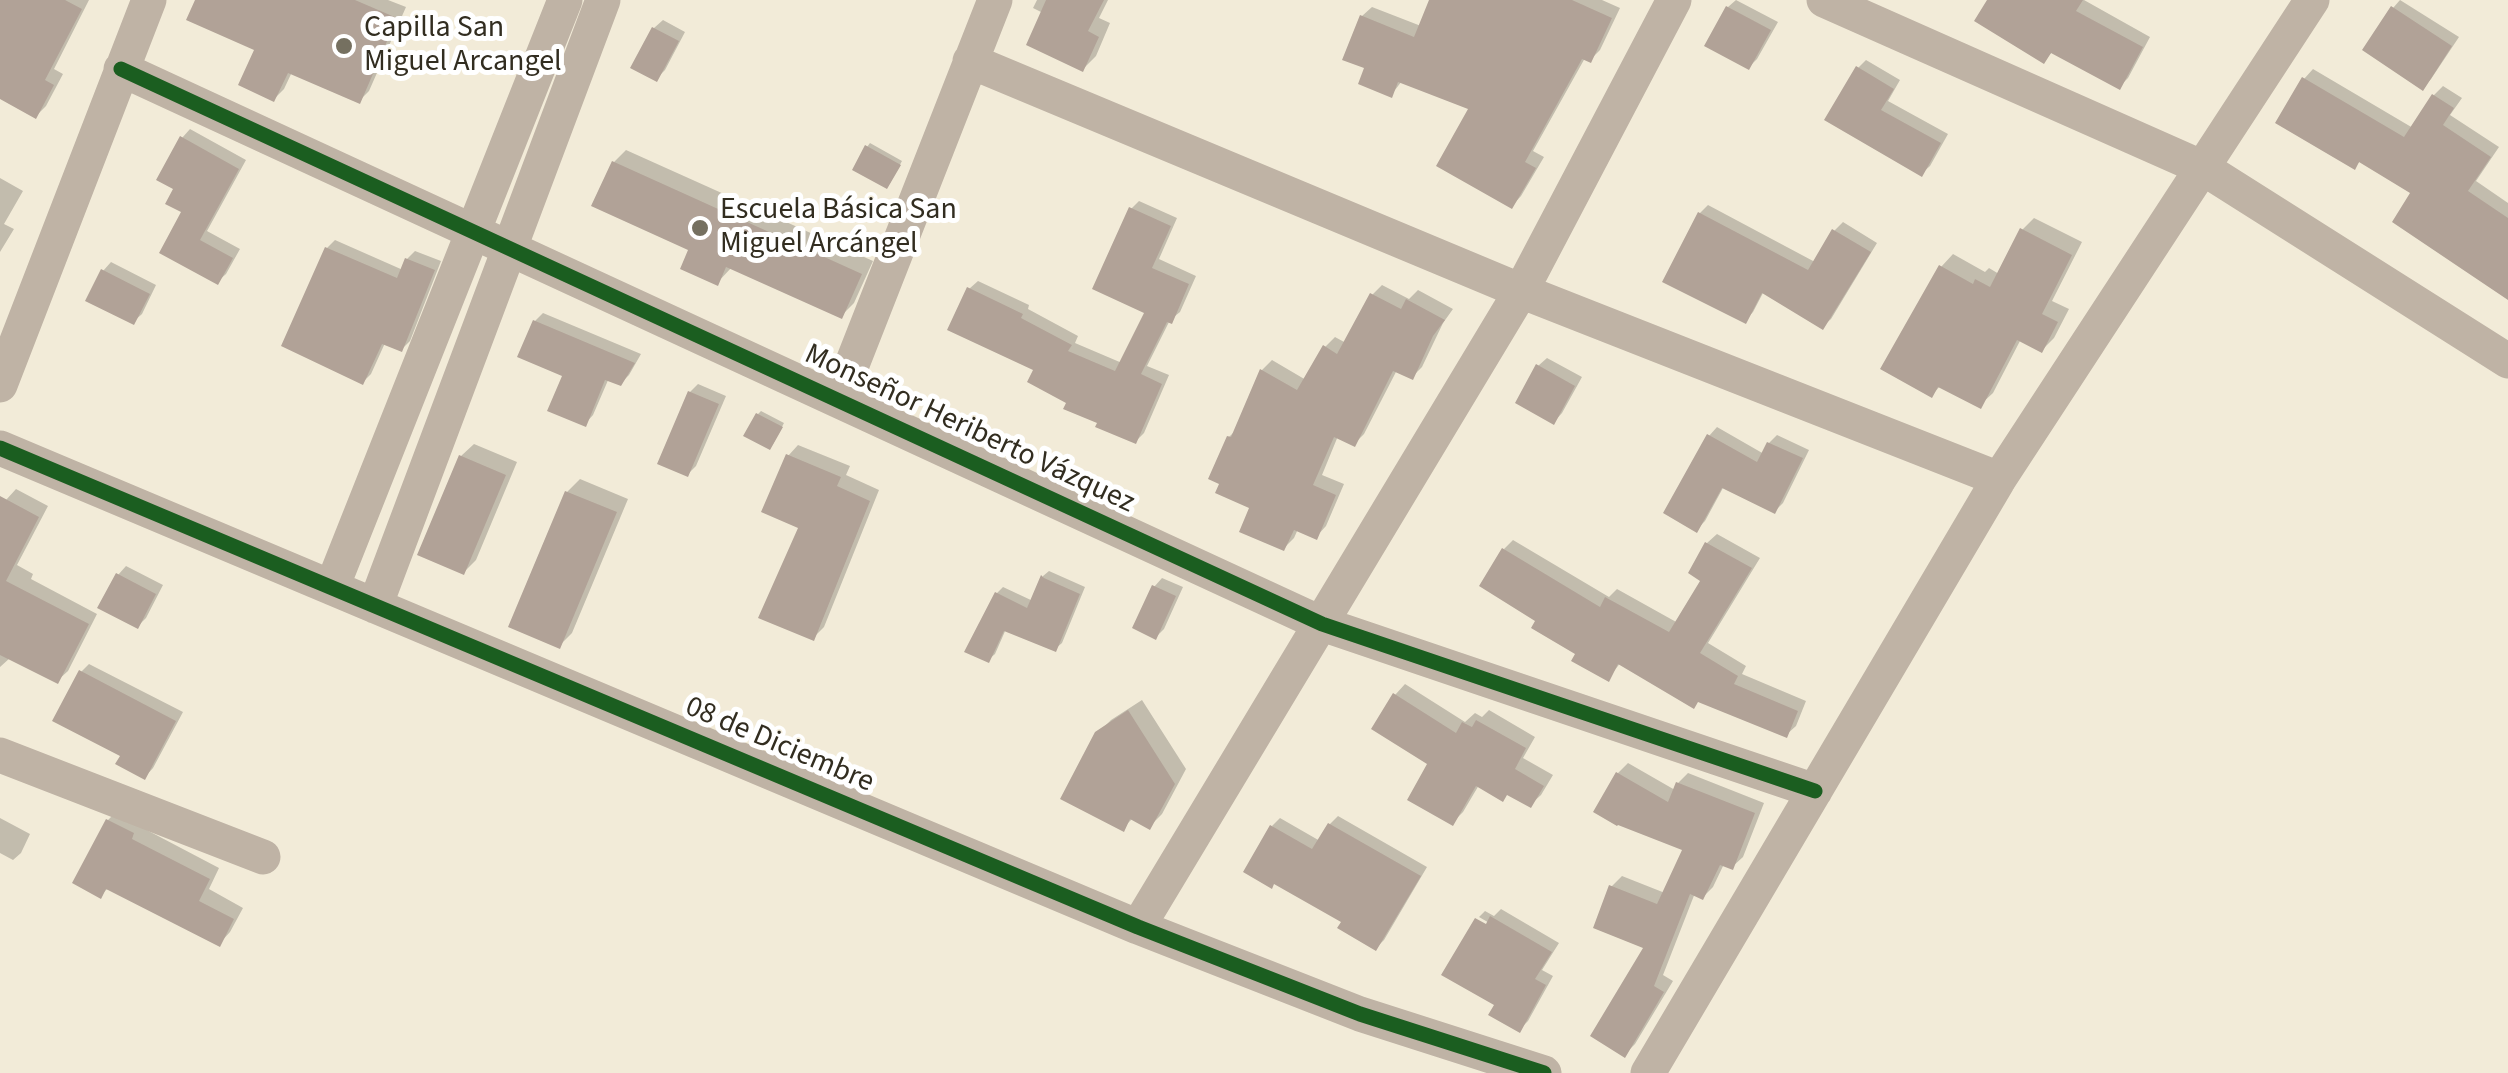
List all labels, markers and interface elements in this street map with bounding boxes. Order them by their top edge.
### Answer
place label: Capilla San Miguel Arcangel [364,11,562,82]
marker: Capilla San Miguel Arcangel [333,35,355,57]
place label: Escuela Básica San Miguel Arcángel [720,193,957,264]
marker: Escuela Básica San Miguel Arcángel [689,217,711,239]
street label: Monseñor Heriberto Vázquez [798,338,1140,522]
street label: 08 de Diciembre [679,690,879,802]

